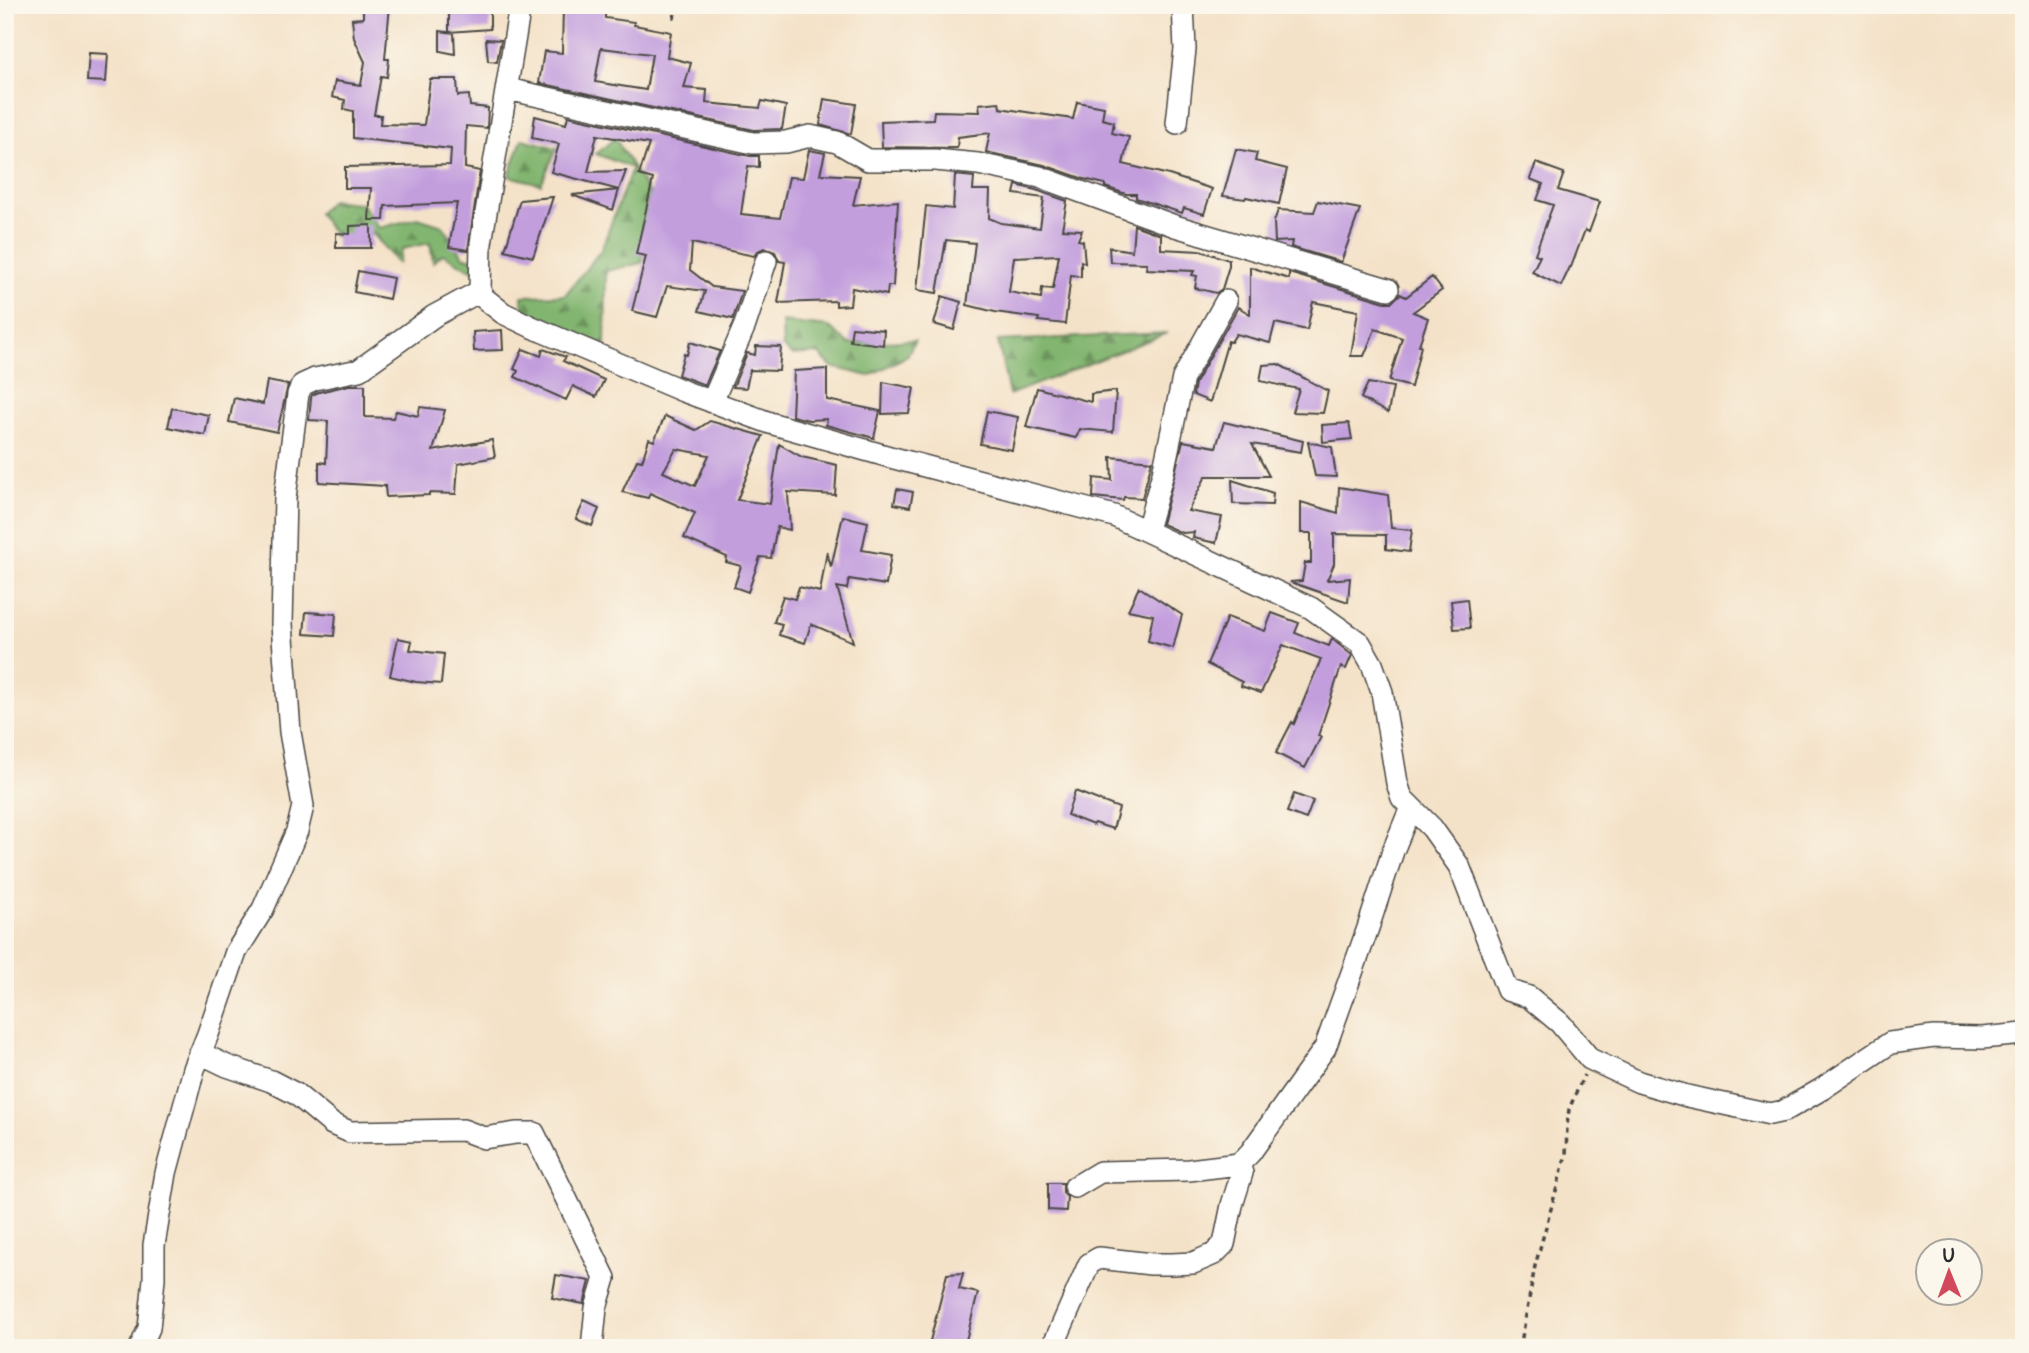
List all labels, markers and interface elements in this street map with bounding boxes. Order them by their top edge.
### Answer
north arrow [1913,1238,1983,1308]
text: U [1942,1244,1955,1268]

